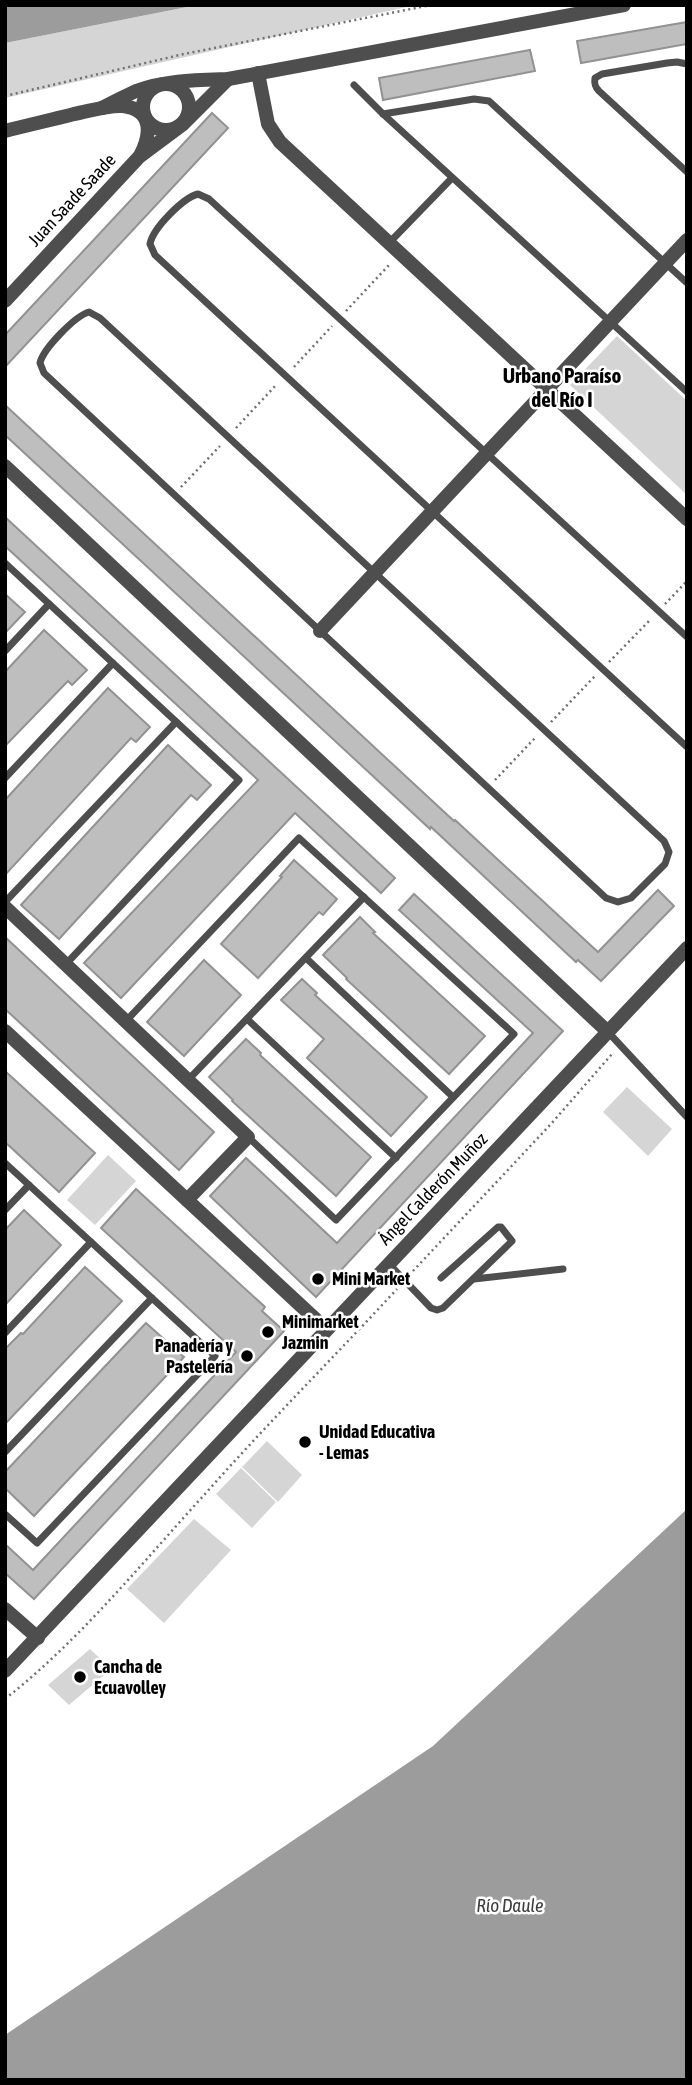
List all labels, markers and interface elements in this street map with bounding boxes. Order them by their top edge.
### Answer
street label: Juan Saade Saade [24,149,120,250]
district label: Urbano Paraíso del Río I [503,363,621,411]
street label: Ángel Calderón Muñoz [374,1128,492,1249]
place label: Mini Market [332,1268,411,1289]
marker: Mini Market [310,1271,326,1287]
place label: Minimarket Jazmin [281,1311,359,1353]
marker: Minimarket Jazmin [260,1324,276,1340]
place label: Panadería y Pastelería [155,1335,234,1377]
marker: Panadería y Pastelería [239,1348,255,1364]
place label: Unidad Educativa - Lemas [319,1421,435,1463]
marker: Unidad Educativa - Lemas [297,1434,313,1450]
place label: Cancha de Ecuavolley [94,1656,166,1698]
marker: Cancha de Ecuavolley [72,1669,88,1685]
water label: Río Daule [476,1894,544,1916]

